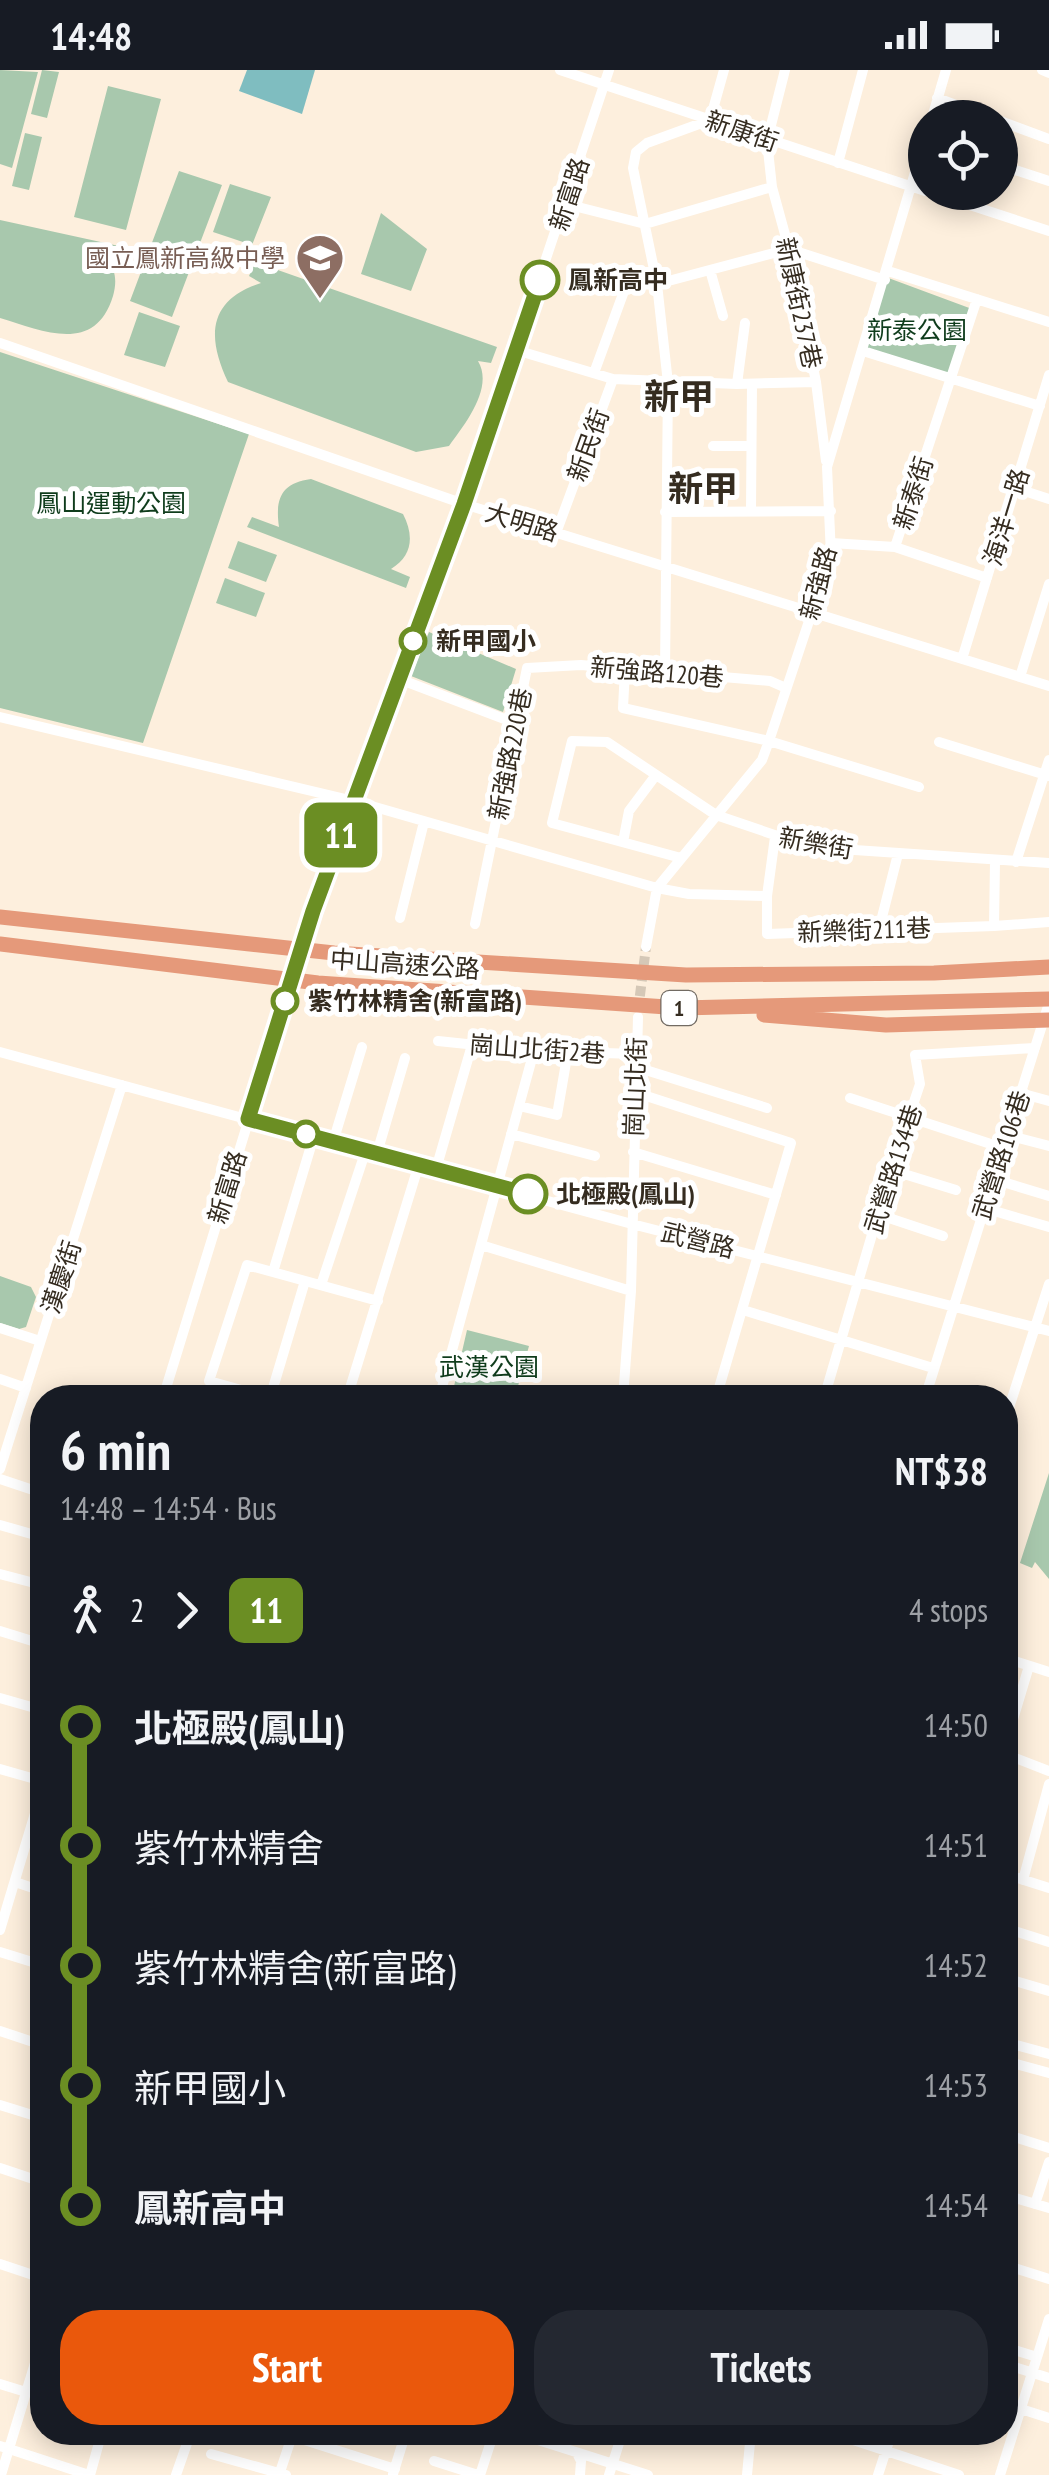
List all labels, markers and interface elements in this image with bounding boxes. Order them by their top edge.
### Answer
text: 14:48 [50,11,132,60]
map controls [908,100,1018,210]
button: locate [908,100,1018,210]
street label: 新康街 [701,104,783,158]
street label: 新富路 [542,153,596,235]
school or university icon: 國立鳳新高級中學 [294,232,346,300]
street label: 新康街237巷 [769,234,829,372]
place label: 國立鳳新高級中學 [85,242,285,274]
marker: 鳳新高中 [521,261,559,299]
place label: 鳳新高中 [568,264,668,296]
park label: 新泰公園 [867,314,967,346]
district label: 新甲 [644,373,714,419]
street label: 新民街 [560,404,616,486]
street label: 新泰街 [886,452,940,534]
street label: 海洋一路 [976,464,1036,570]
district label: 新甲 [668,465,738,511]
park label: 鳳山運動公園 [36,487,186,519]
street label: 大明路 [481,496,563,548]
street label: 新強路 [793,543,843,623]
place label: 新甲國小 [436,625,536,657]
marker: 新甲國小 [400,628,426,654]
street label: 新強路120巷 [589,650,725,694]
street label: 新強路220巷 [482,685,538,823]
line badge: 11 [296,802,386,868]
text: 11 [324,812,358,858]
street label: 新樂街 [776,821,856,865]
street label: 新樂街211巷 [797,912,931,948]
street label: 中山高速公路 [329,943,481,985]
place label: 紫竹林精舍(新富路) [308,985,522,1017]
marker: 紫竹林精舍(新富路) [272,988,298,1014]
road number: 1 [662,991,696,1025]
street label: 崗山北街2巷 [468,1028,606,1070]
street label: 崗山北街 [617,1036,653,1138]
street label: 武營路106巷 [965,1086,1037,1224]
street label: 武營路134巷 [857,1100,929,1238]
unlabelled marker [293,1121,319,1147]
street label: 新富路 [201,1146,253,1228]
marker: 北極殿(鳳山) [509,1175,547,1213]
place label: 北極殿(鳳山) [556,1178,695,1210]
street label: 武營路 [658,1215,738,1265]
street label: 漢慶街 [34,1236,88,1318]
park label: 武漢公園 [439,1351,539,1383]
text: 6 min [60,1414,171,1485]
text: NT$38 [895,1446,988,1495]
text: 14:48 – 14:54 · Bus [60,1487,277,1529]
icon: walk [60,1583,115,1638]
icon: forward [159,1583,214,1638]
text: 11 [249,1587,283,1633]
text: 2 [130,1589,144,1631]
text: 4 stops [909,1589,988,1631]
text: 北極殿(鳳山) [134,1703,345,1752]
text: 14:50 [924,1704,988,1746]
text: 紫竹林精舍 [134,1823,324,1872]
text: 14:51 [924,1824,988,1866]
text: 紫竹林精舍(新富路) [134,1943,456,1992]
text: 14:52 [924,1944,988,1986]
text: 新甲國小 [134,2063,286,2112]
text: 14:53 [924,2064,988,2106]
text: 鳳新高中 [134,2183,286,2232]
text: 14:54 [924,2184,988,2226]
button: Start [60,2310,514,2425]
button: Tickets [534,2310,988,2425]

